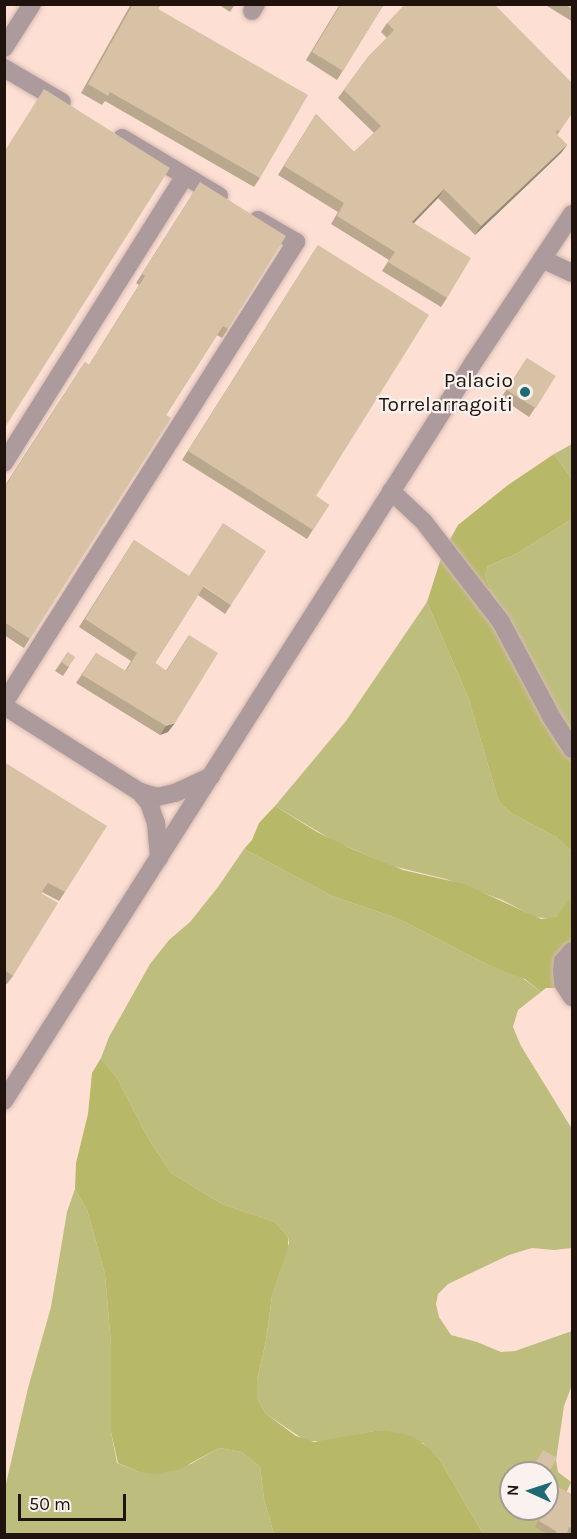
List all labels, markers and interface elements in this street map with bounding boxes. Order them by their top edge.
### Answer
place label: Palacio Torrelarragoiti [379,367,513,417]
marker: Palacio Torrelarragoiti [518,385,532,399]
north arrow [499,1461,559,1521]
scale bar [21,1482,129,1520]
text: N [503,1484,522,1496]
text: 50 m [29,1493,71,1515]

